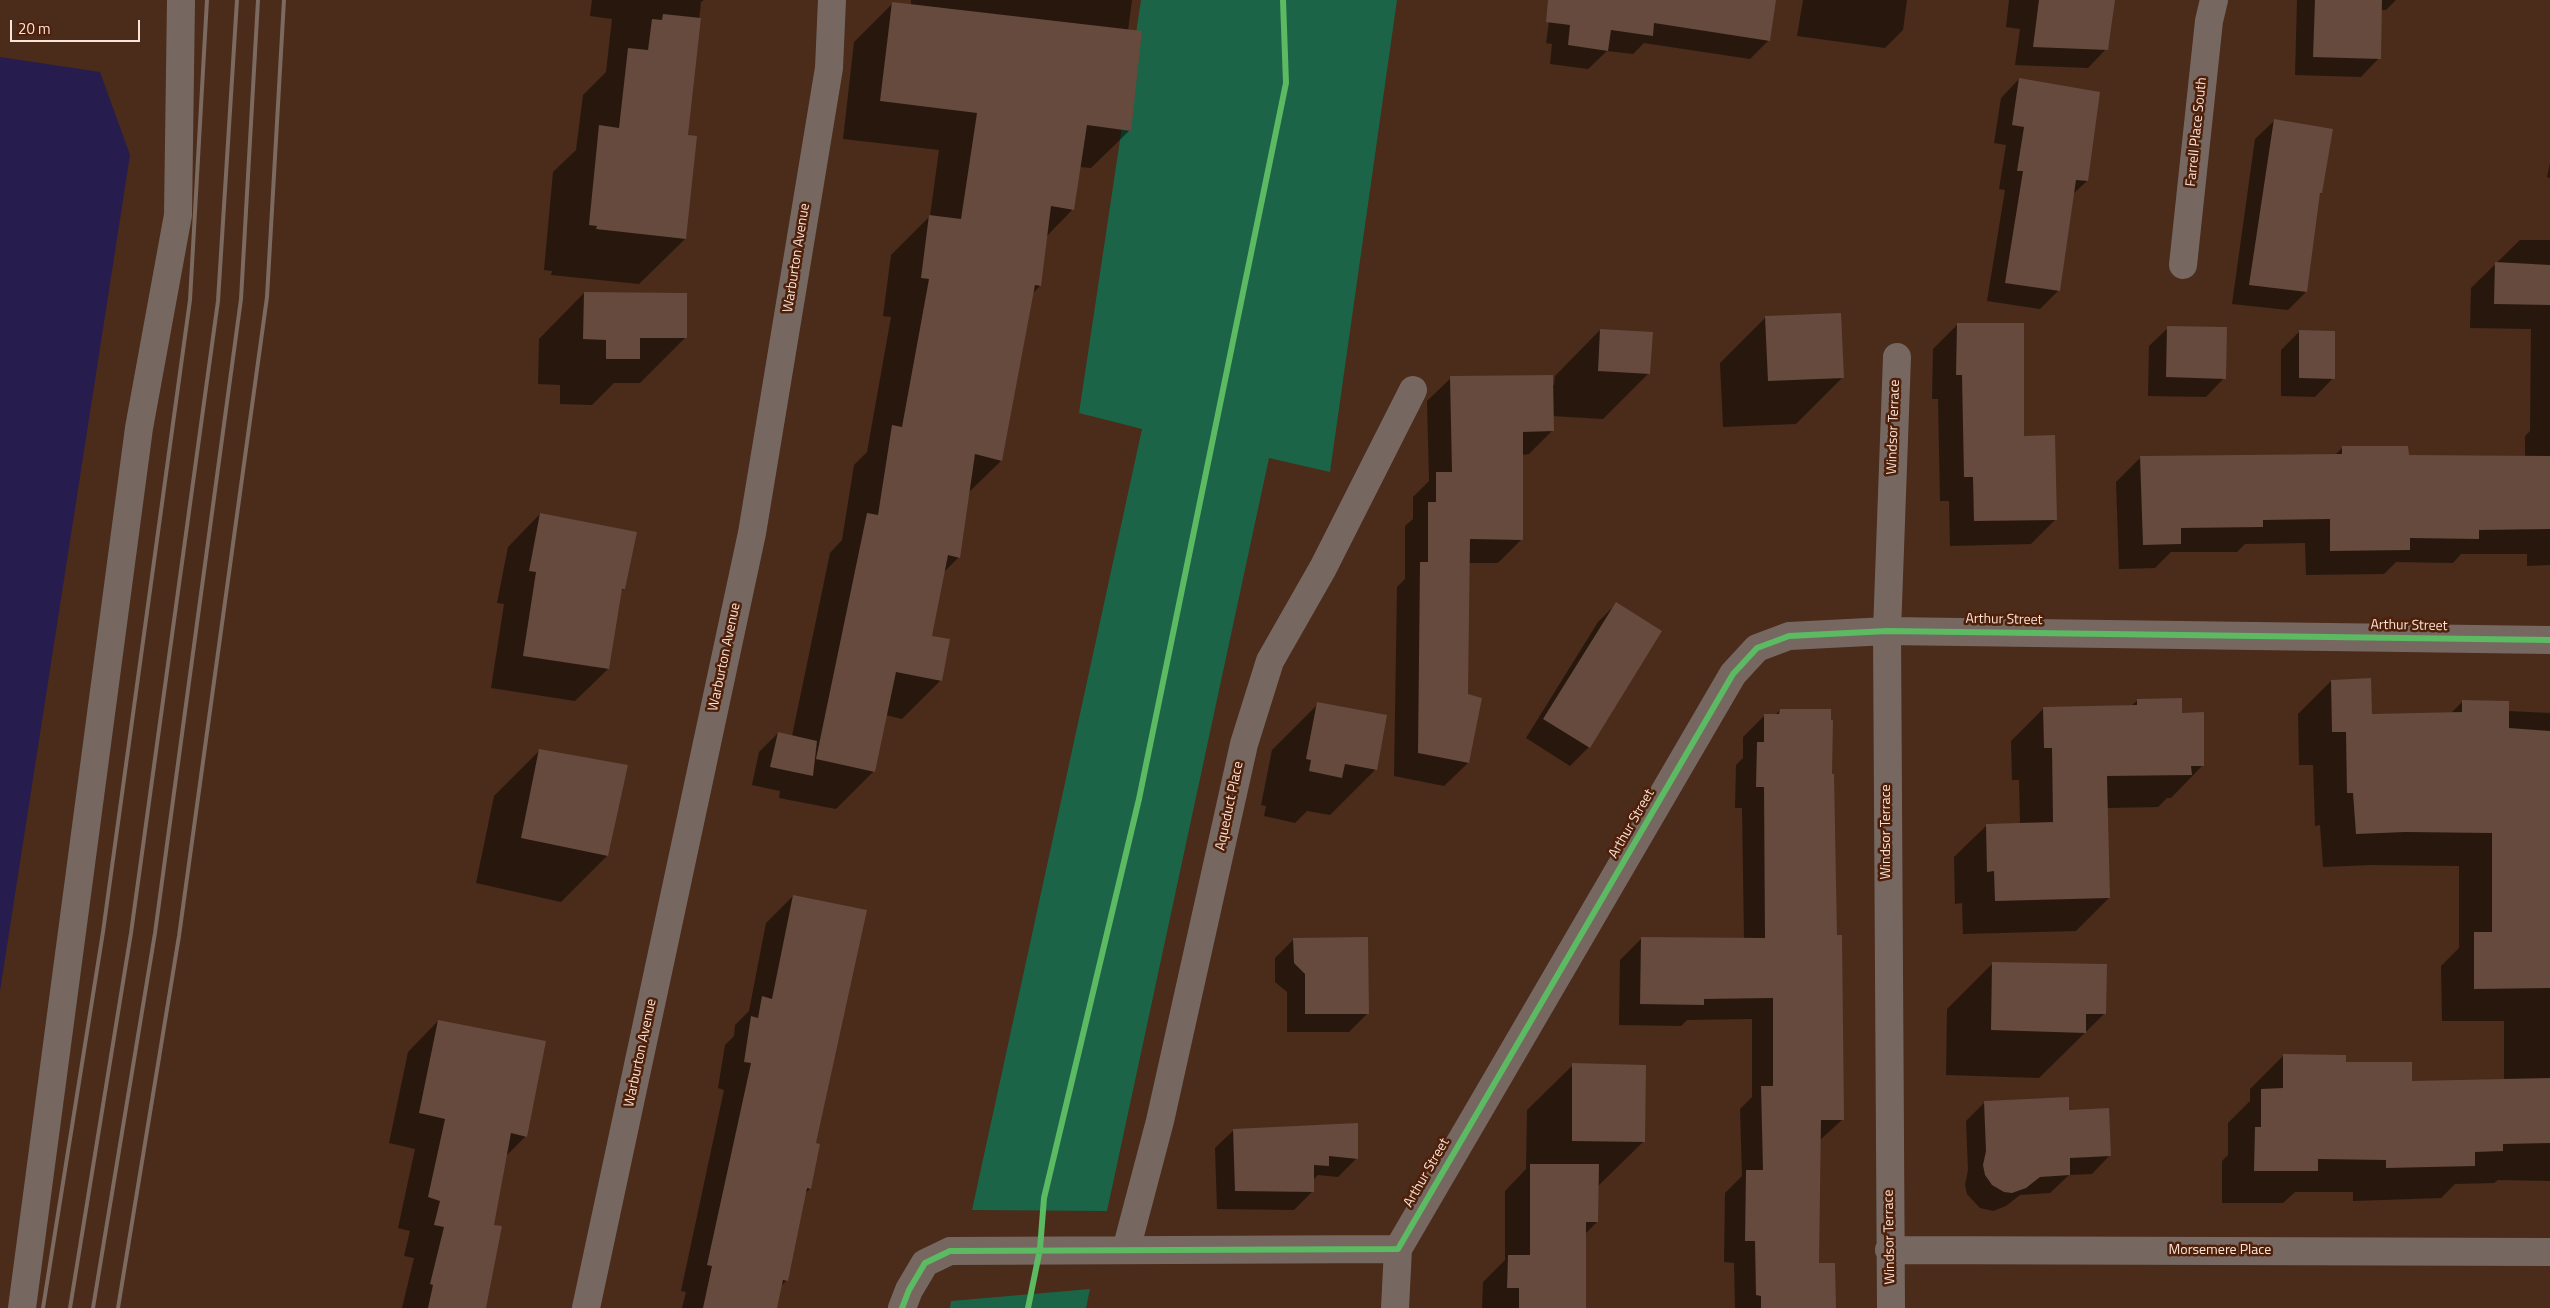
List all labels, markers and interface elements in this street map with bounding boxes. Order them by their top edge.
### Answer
scale bar [12,10,142,42]
text: 20 m [18,17,51,40]
street label: Farrell Place South [2183,77,2211,187]
street label: Warburton Avenue [780,202,814,314]
street label: Windsor Terrace [1884,379,1904,475]
street label: Warburton Avenue [705,601,745,713]
street label: Arthur Street [1965,611,2043,629]
street label: Arthur Street [2370,617,2448,635]
street label: Aqueduct Place [1212,760,1248,852]
street label: Windsor Terrace [1879,784,1895,880]
street label: Arthur Street [1605,786,1659,862]
street label: Warburton Avenue [621,997,661,1109]
street label: Arthur Street [1400,1135,1454,1211]
street label: Windsor Terrace [1881,1189,1899,1285]
street label: Morsemere Place [2169,1243,2271,1259]

